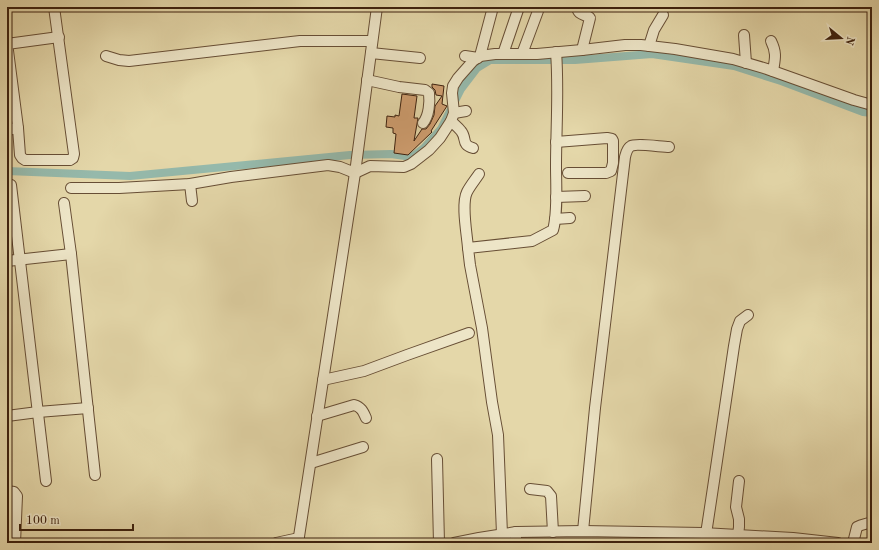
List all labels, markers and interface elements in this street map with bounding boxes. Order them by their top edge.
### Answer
north arrow [821,18,861,58]
text: N [842,35,856,47]
scale bar [20,506,133,532]
text: 100 m [26,515,60,527]

